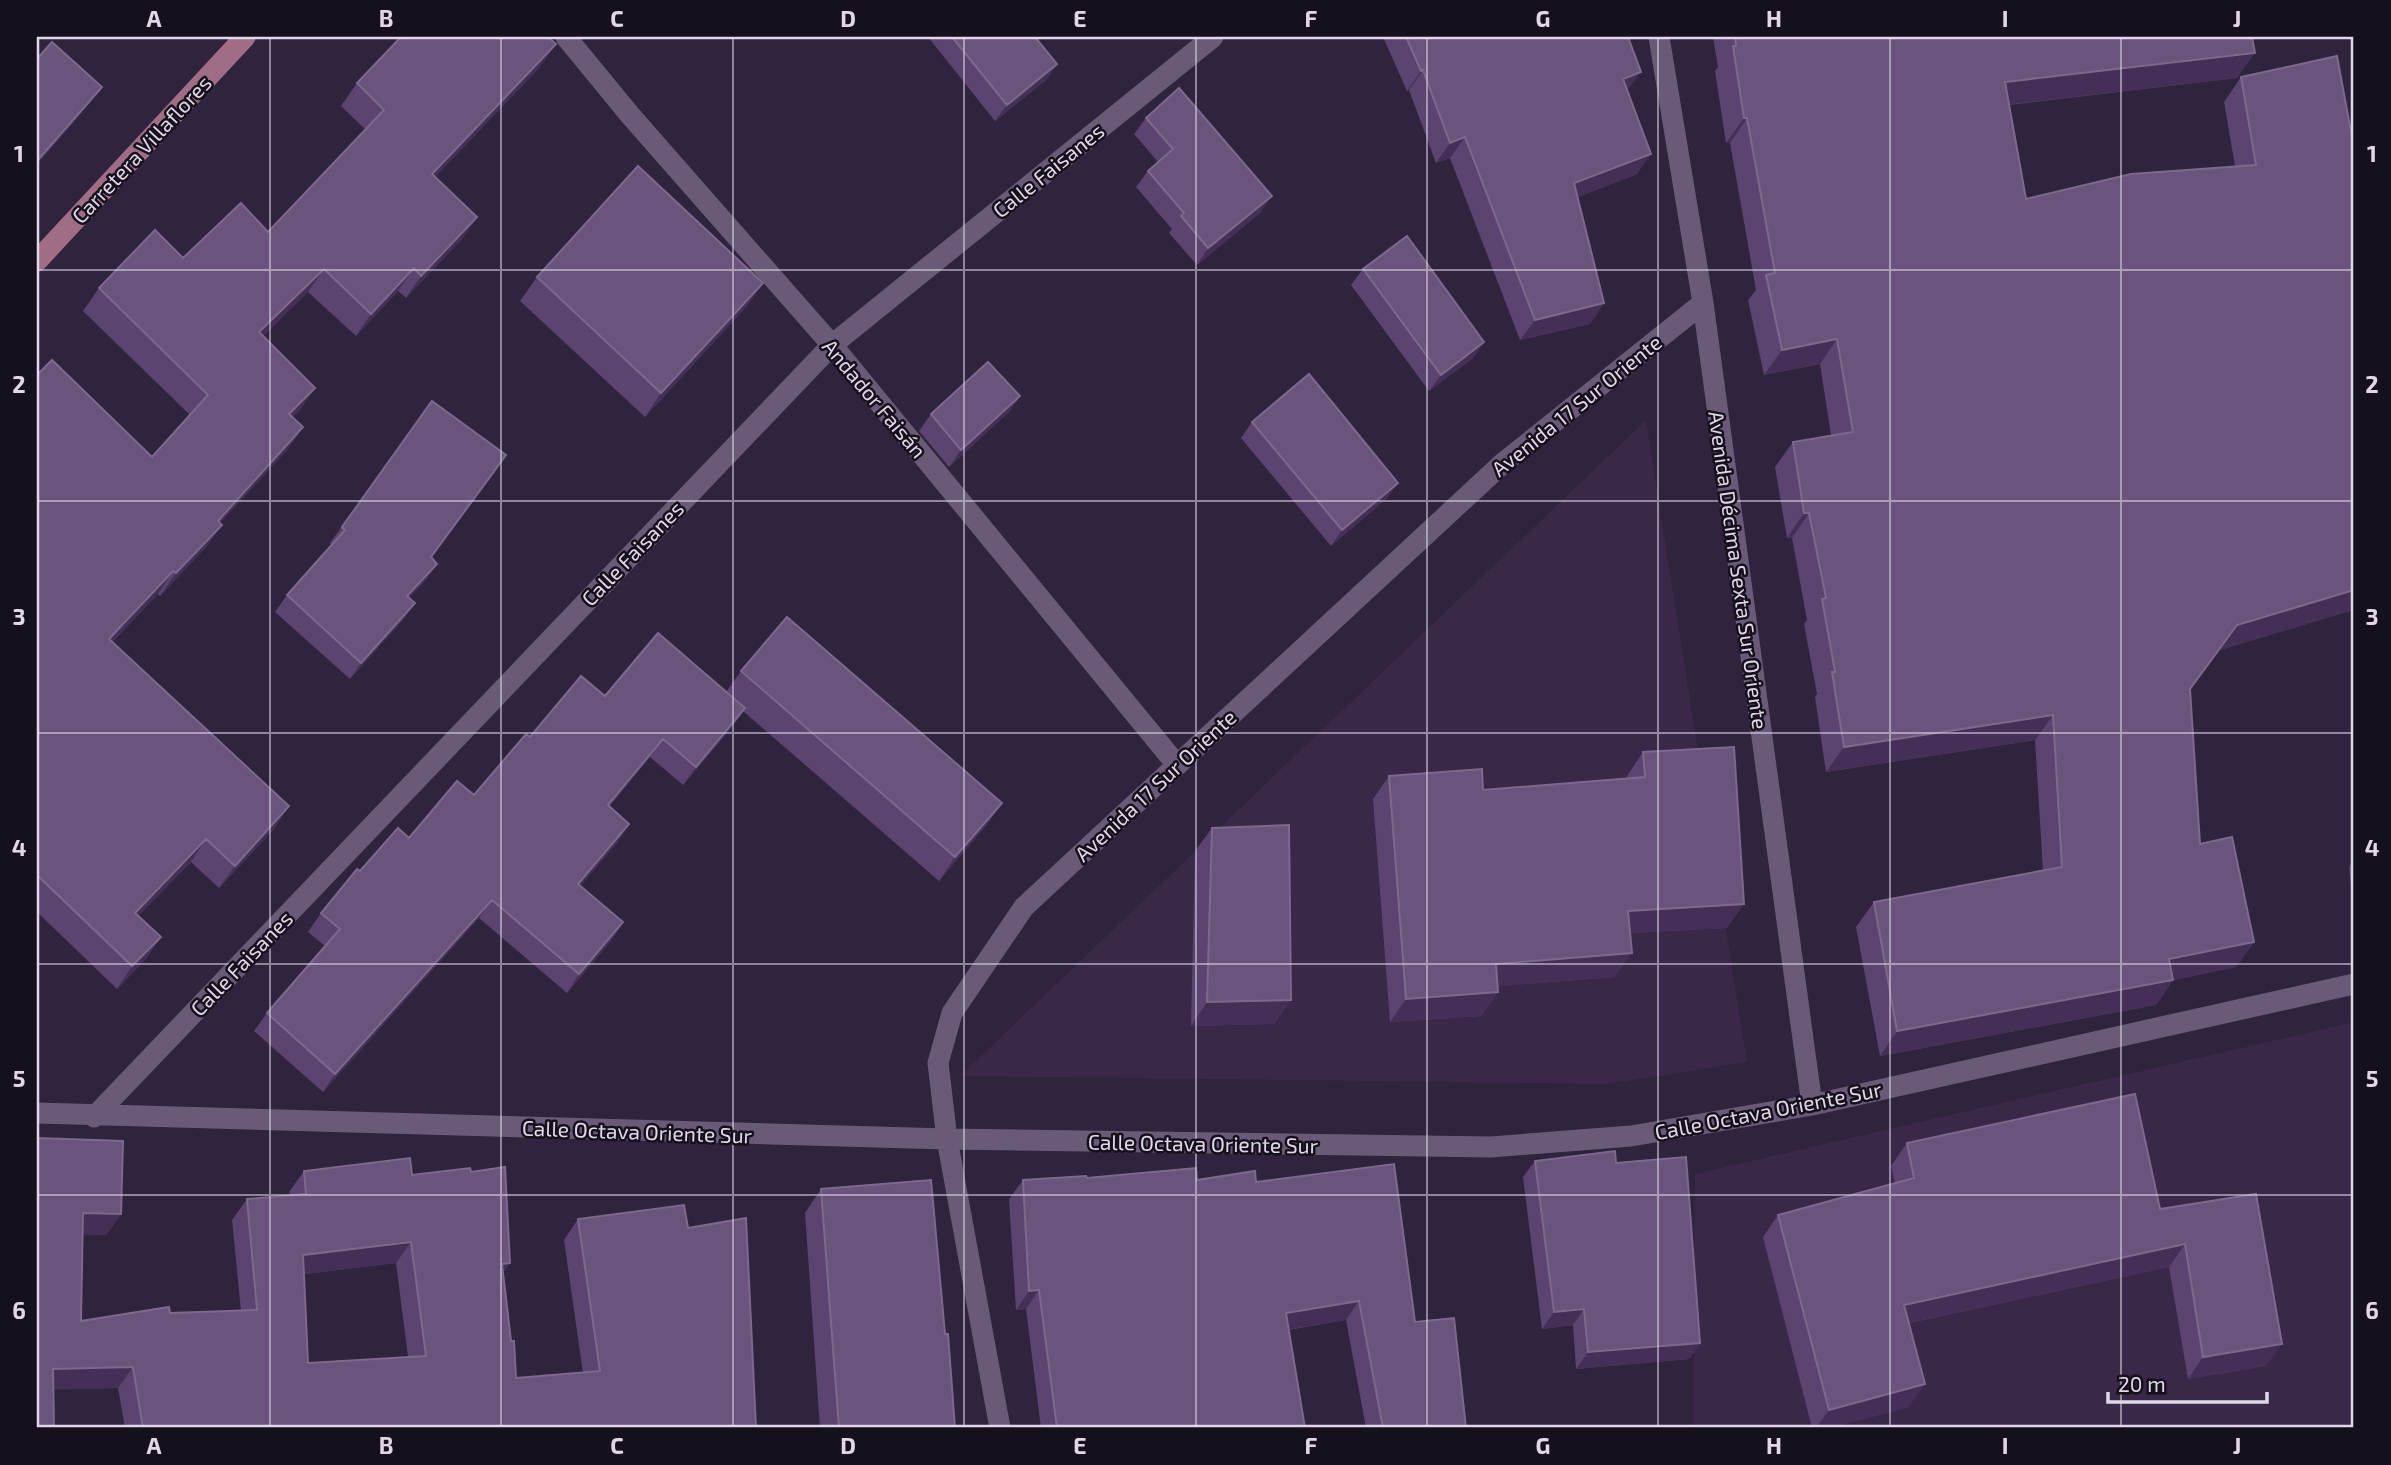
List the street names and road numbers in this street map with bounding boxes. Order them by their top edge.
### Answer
street label: Carretera Villaflores [66,70,216,228]
street label: Calle Faisanes [987,118,1109,222]
street label: Avenida 17 Sur Oriente [1486,329,1666,481]
street label: Andador Faisán [818,333,932,463]
street label: Avenida Décima Sexta Sur Oriente [1704,409,1774,731]
street label: Calle Faisanes [576,495,688,611]
street label: Avenida 17 Sur Oriente [1069,704,1241,866]
street label: Calle Faisanes [185,905,297,1021]
street label: Calle Octava Oriente Sur [1653,1076,1884,1144]
street label: Calle Octava Oriente Sur [522,1114,753,1148]
street label: Calle Octava Oriente Sur [1088,1128,1319,1158]

